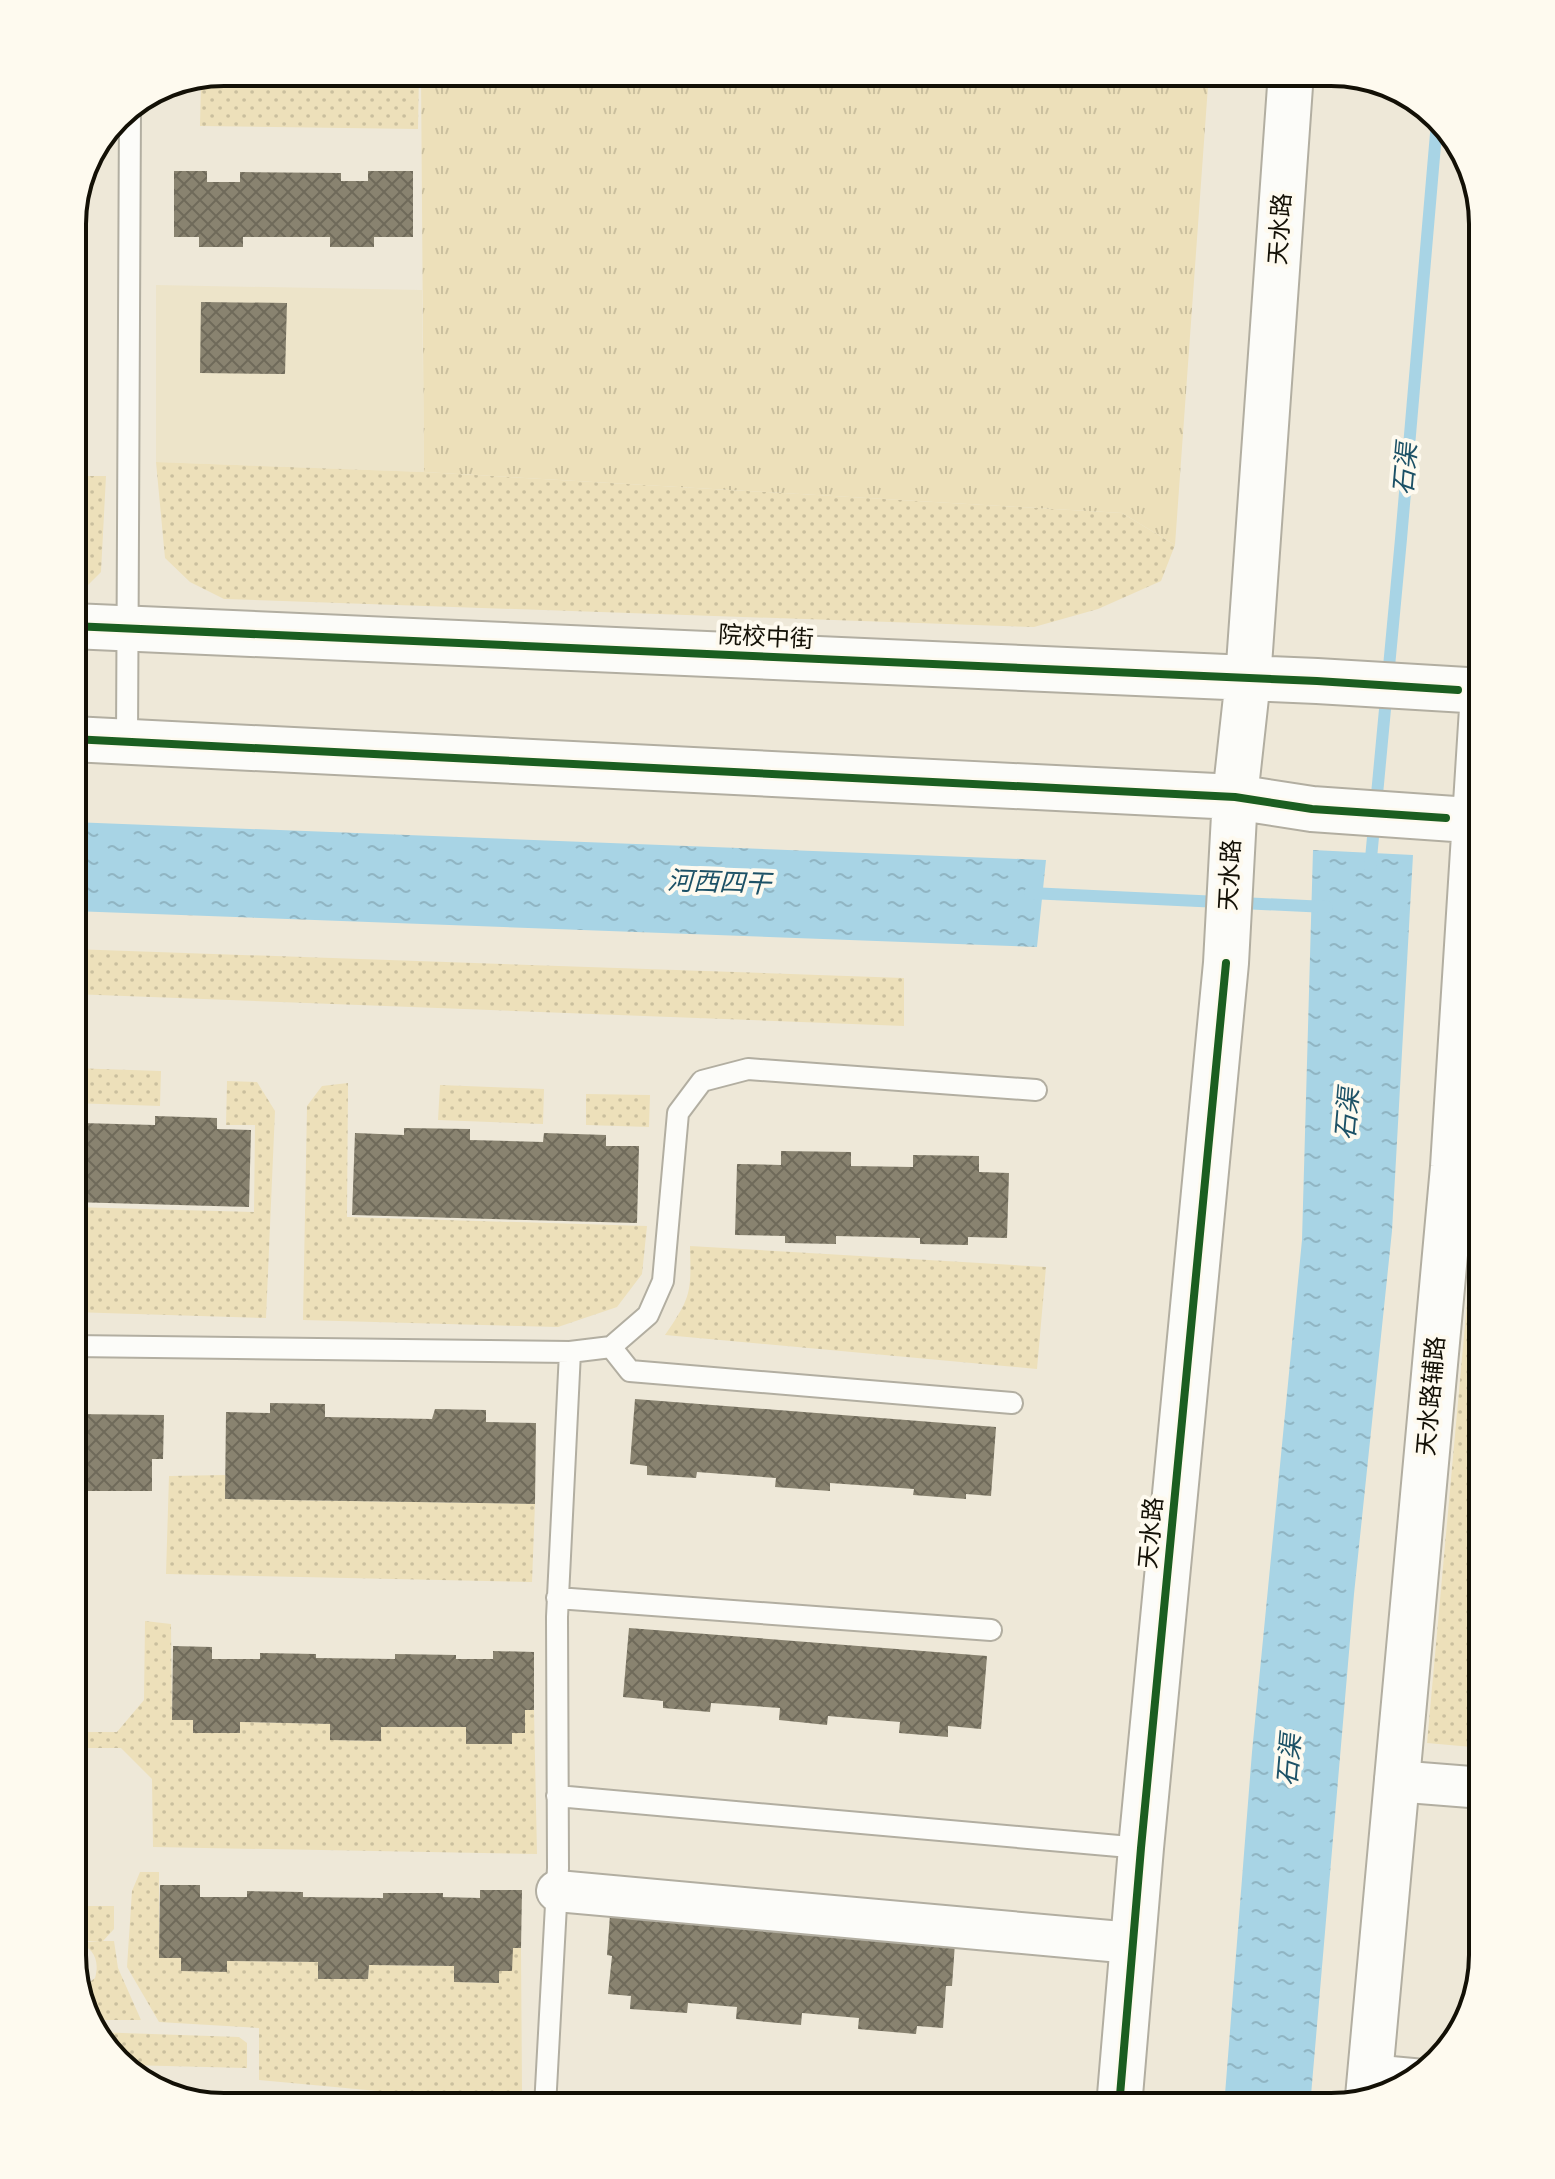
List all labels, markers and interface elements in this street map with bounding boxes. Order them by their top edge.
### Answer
street label: 天水路 [1262,192,1298,266]
water label: 石渠 [1386,438,1426,496]
street label: 院校中街 [717,619,815,655]
street label: 天水路 [1212,838,1248,912]
water label: 河西四干 [666,863,775,902]
water label: 石渠 [1328,1083,1368,1141]
street label: 天水路辅路 [1410,1335,1452,1457]
street label: 天水路 [1132,1496,1170,1570]
water label: 石渠 [1270,1729,1310,1787]

